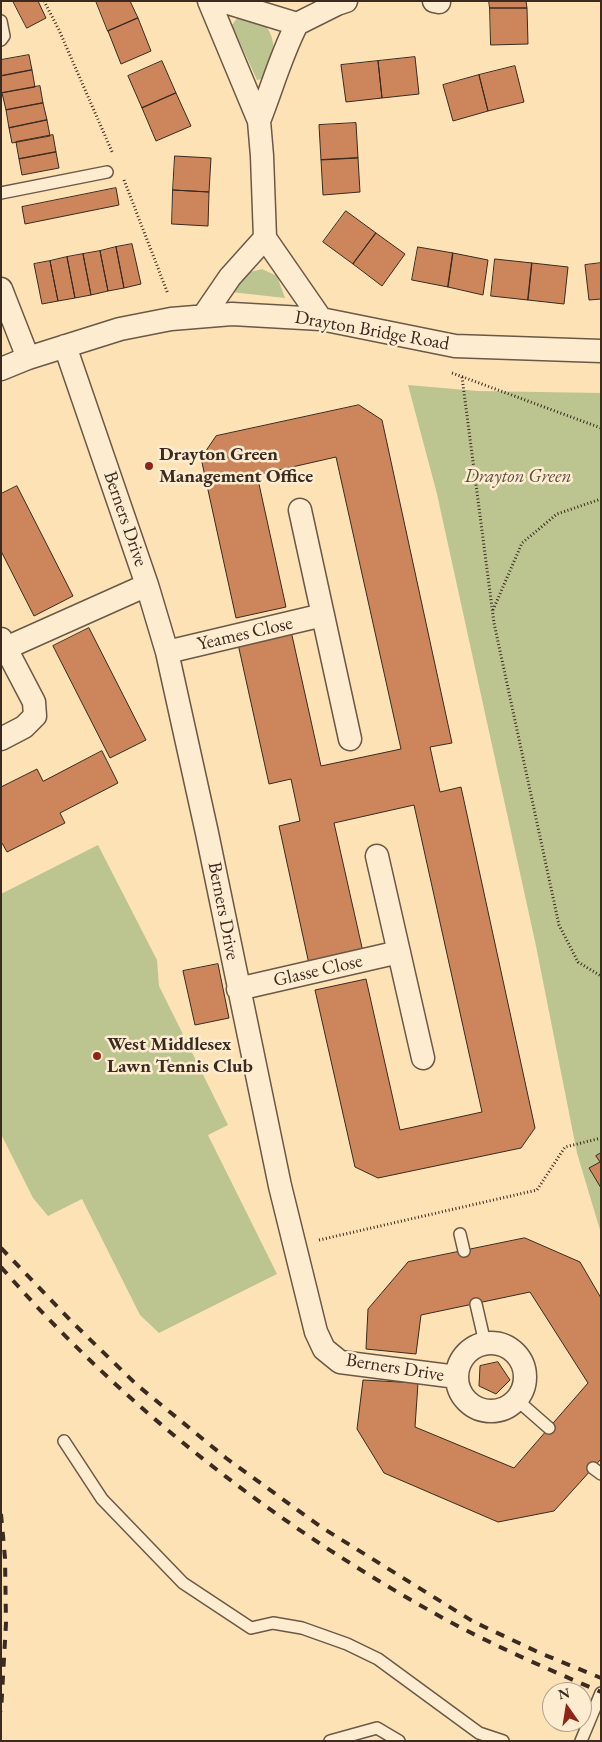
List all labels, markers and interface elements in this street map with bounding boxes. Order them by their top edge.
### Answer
street label: Drayton Bridge Road [293,306,451,356]
place label: Drayton Green Management Office [159,444,313,488]
marker: Drayton Green Management Office [143,460,155,472]
park label: Drayton Green [464,466,572,488]
street label: Berners Drive [98,468,152,570]
street label: Yeames Close [195,612,295,656]
street label: Berners Drive [202,860,244,962]
street label: Glasse Close [271,950,365,992]
place label: West Middlesex Lawn Tennis Club [107,1034,253,1078]
marker: West Middlesex Lawn Tennis Club [91,1050,103,1062]
street label: Berners Drive [344,1349,446,1387]
north arrow [542,1682,592,1732]
text: N [556,1683,571,1703]

